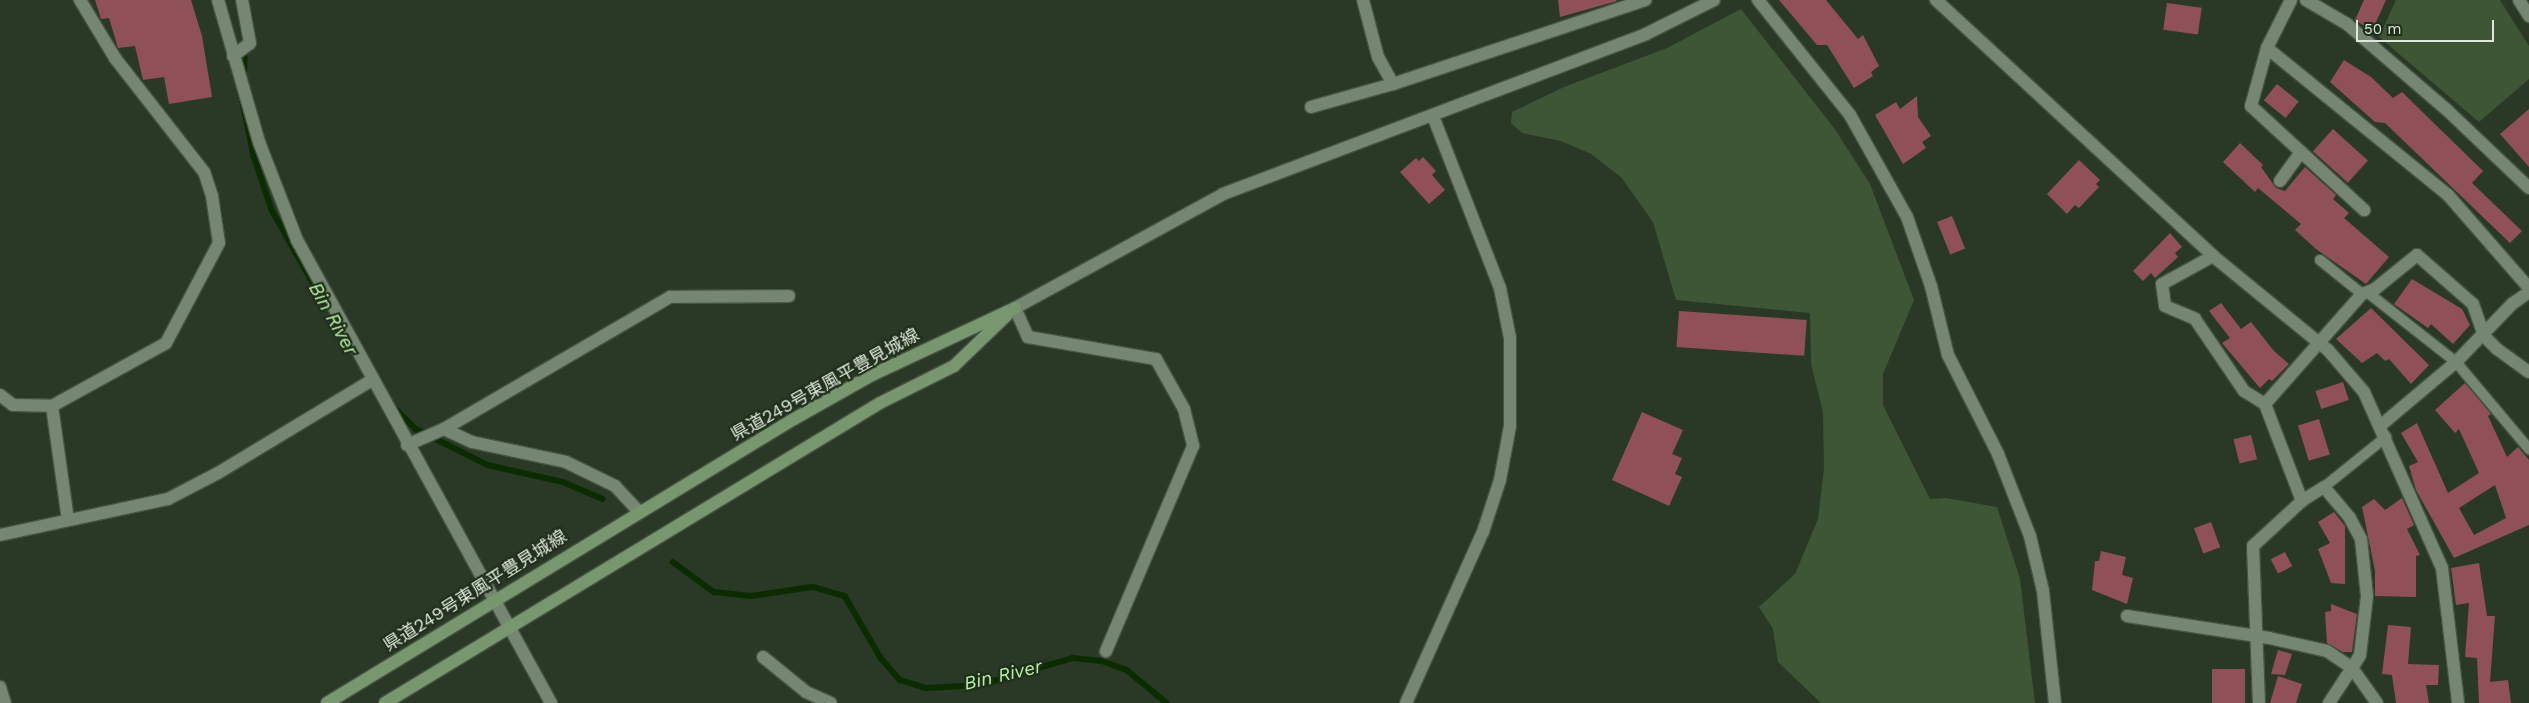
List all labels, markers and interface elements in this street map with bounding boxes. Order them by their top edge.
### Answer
scale bar [2359,10,2496,42]
text: 50 m [2364,20,2401,38]
water label: Bin River [304,279,362,359]
street label: 県道249号東風平豊見城線 [727,324,923,446]
street label: 県道249号東風平豊見城線 [379,526,571,656]
water label: Bin River [962,655,1044,695]

